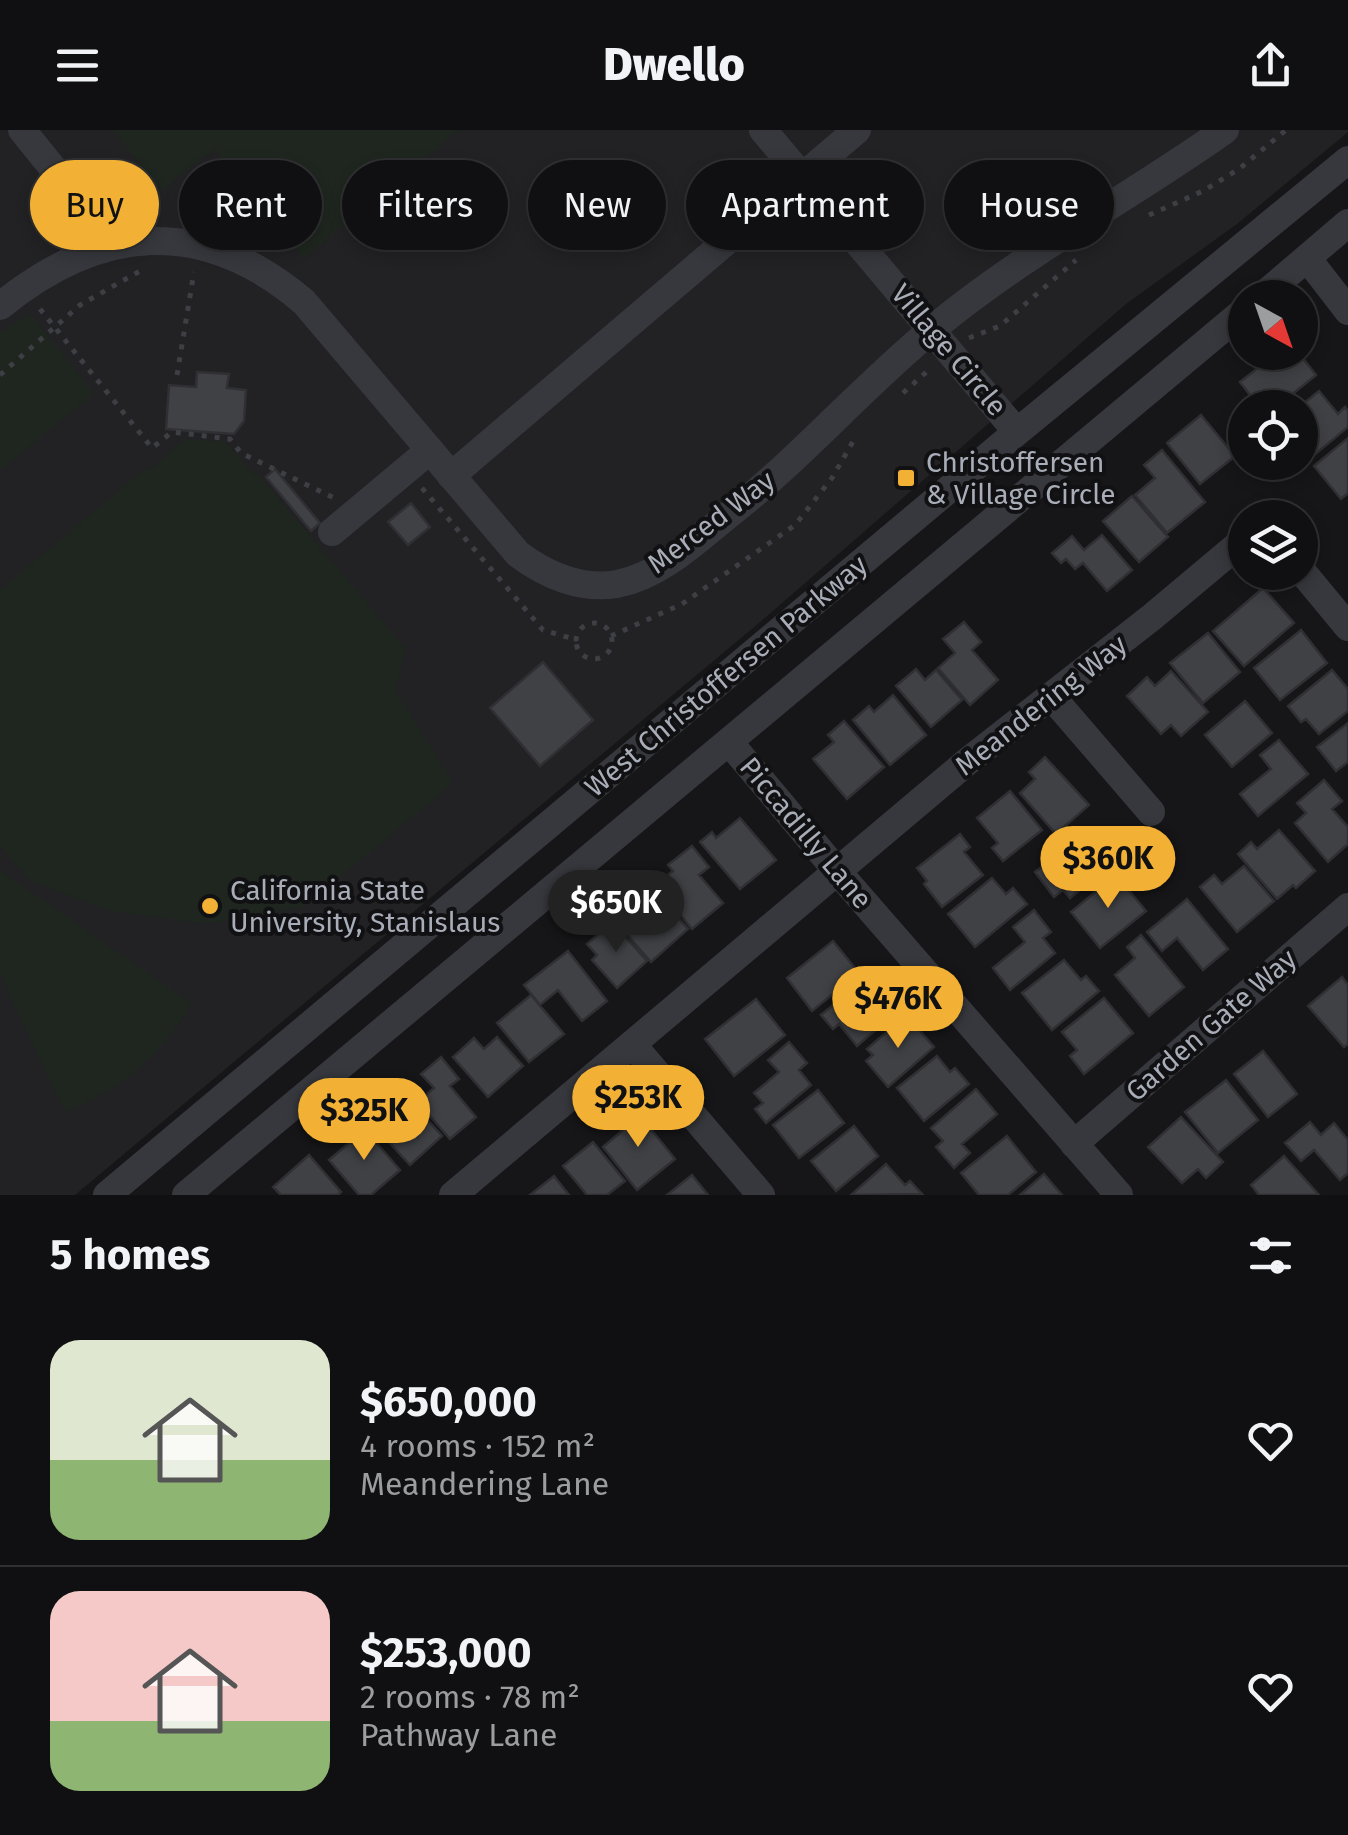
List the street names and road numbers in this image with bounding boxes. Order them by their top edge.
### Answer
street label: Village Circle [884,277,1014,423]
street label: Merced Way [641,464,781,580]
street label: West Christoffersen Parkway [578,548,874,804]
street label: Meandering Way [949,628,1133,782]
street label: Piccadilly Lane [733,750,879,916]
street label: Garden Gate Way [1119,942,1303,1108]

